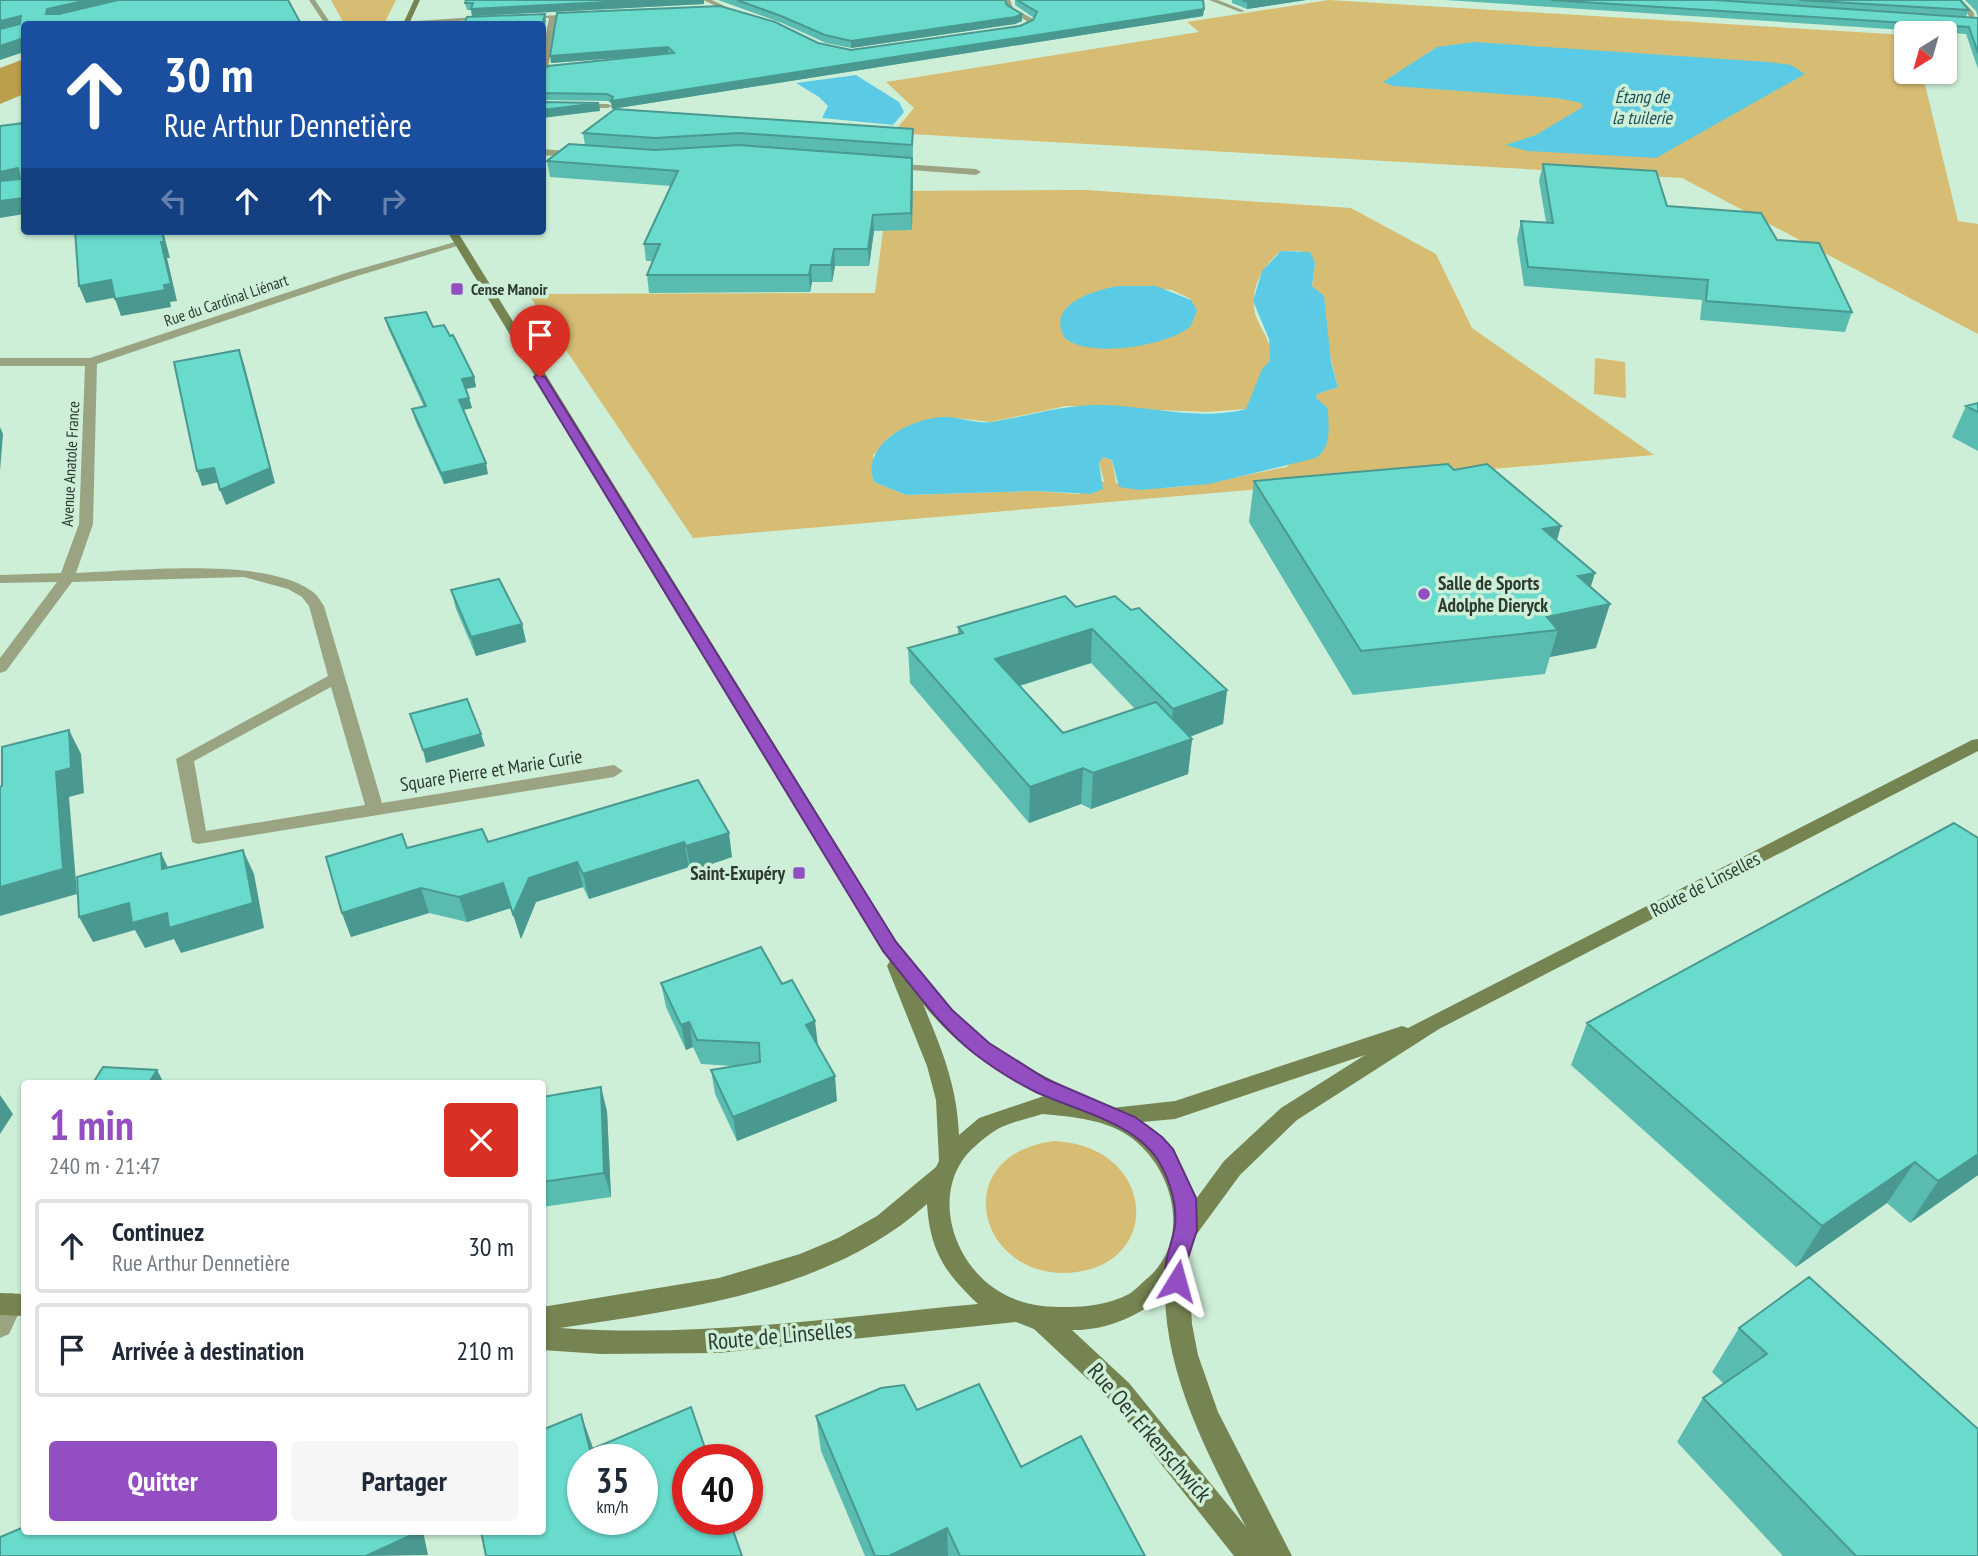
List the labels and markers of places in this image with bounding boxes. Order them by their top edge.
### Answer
place label: Cense Manoir [471,279,548,299]
marker: Cense Manoir [449,281,465,297]
pin [510,305,570,377]
place label: Salle de Sports Adolphe Dieryck [1437,571,1548,617]
marker: Salle de Sports Adolphe Dieryck [1416,586,1432,602]
place label: Saint-Exupéry [690,861,785,885]
marker: Saint-Exupéry [791,865,807,881]

